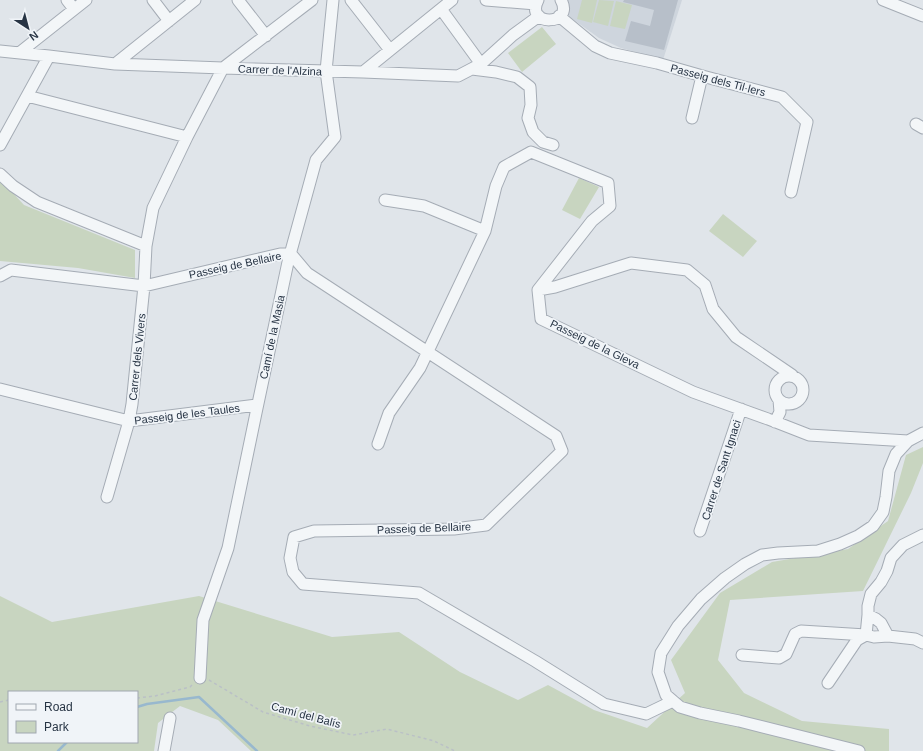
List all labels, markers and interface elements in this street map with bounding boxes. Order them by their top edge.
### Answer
north arrow [8,8,48,48]
text: N [27,29,41,43]
street label: Passeig dels Til·lers [669,62,767,99]
street label: Carrer de l'Alzina [238,63,323,77]
street label: Passeig de Bellaire [188,249,282,281]
street label: Camí de la Masia [257,293,287,380]
street label: Carrer dels Vivers [126,312,148,401]
street label: Passeig de la Gleva [548,317,642,371]
street label: Passeig de les Taules [134,402,241,426]
street label: Carrer de Sant Ignaci [699,418,743,522]
street label: Passeig de Bellaire [377,520,471,536]
legend [8,691,138,743]
text: Road [44,700,73,714]
street label: Camí del Balís [270,700,343,730]
text: Park [44,720,70,734]

